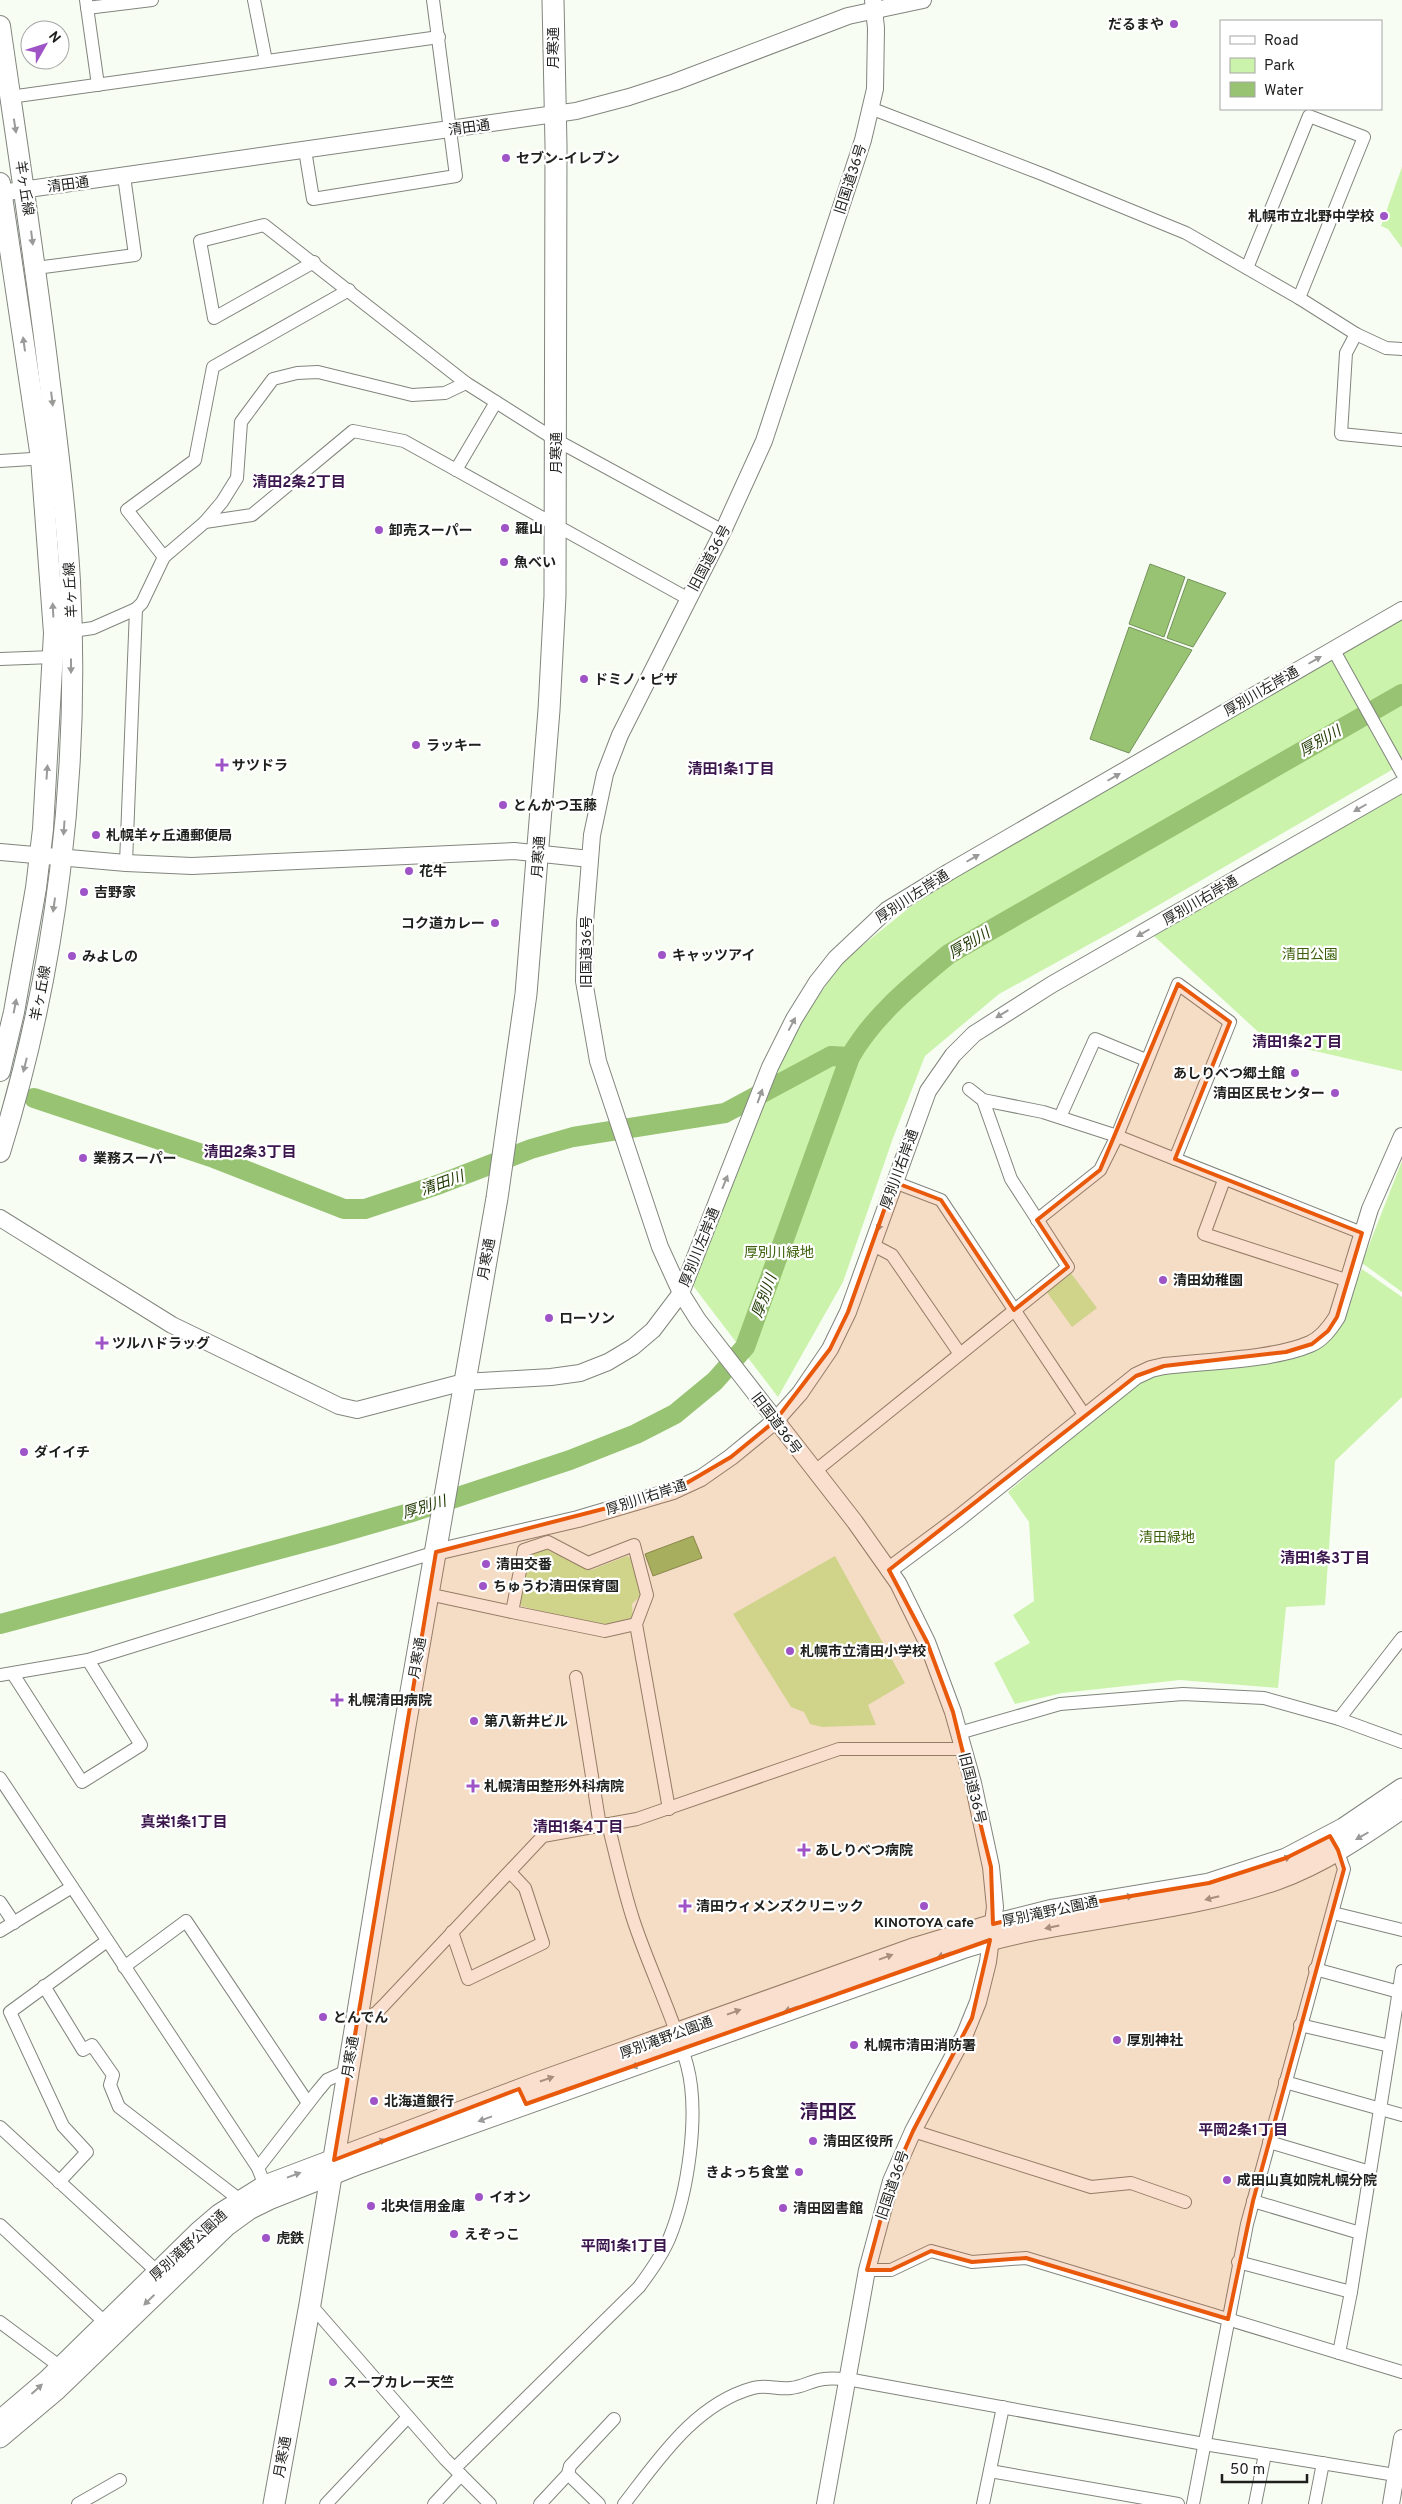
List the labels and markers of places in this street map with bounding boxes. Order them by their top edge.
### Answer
place label: だるまや [1108,17,1164,34]
marker: だるまや [1168,18,1180,30]
place label: セブン-イレブン [516,150,620,168]
marker: セブン-イレブン [500,152,512,164]
place label: 札幌市立北野中学校 [1248,209,1374,226]
marker: 札幌市立北野中学校 [1378,210,1390,222]
place label: 羅山 [515,521,543,538]
marker: 羅山 [499,522,511,534]
place label: 卸売スーパー [389,523,473,540]
marker: 卸売スーパー [373,524,385,536]
place label: 魚べい [514,555,556,572]
marker: 魚べい [498,556,510,568]
place label: ドミノ・ピザ [594,672,678,689]
marker: ドミノ・ピザ [578,673,590,685]
place label: ラッキー [426,738,482,755]
marker: ラッキー [410,739,422,751]
place label: サツドラ [232,758,288,775]
marker: サツドラ [216,759,228,771]
place label: とんかつ玉藤 [513,798,597,815]
marker: とんかつ玉藤 [497,799,509,811]
place label: 札幌羊ヶ丘通郵便局 [106,827,232,845]
marker: 札幌羊ヶ丘通郵便局 [90,829,102,841]
place label: 花牛 [419,864,447,881]
marker: 花牛 [403,865,415,877]
place label: 吉野家 [94,885,136,902]
marker: 吉野家 [78,886,90,898]
place label: コク道カレー [401,916,485,933]
marker: コク道カレー [489,917,501,929]
place label: キャッツアイ [672,948,755,965]
place label: みよしの [82,949,138,966]
marker: キャッツアイ [656,949,668,961]
marker: みよしの [66,950,78,962]
place label: あしりべつ郷土館 [1173,1066,1285,1083]
marker: あしりべつ郷土館 [1289,1067,1301,1079]
place label: 清田区民センター [1213,1086,1325,1103]
marker: 清田区民センター [1329,1087,1341,1099]
place label: 業務スーパー [93,1151,177,1168]
marker: 業務スーパー [77,1152,89,1164]
place label: 清田幼稚園 [1173,1272,1243,1290]
marker: 清田幼稚園 [1157,1274,1169,1286]
place label: ローソン [559,1311,615,1328]
marker: ローソン [543,1312,555,1324]
place label: ツルハドラッグ [112,1335,210,1353]
marker: ツルハドラッグ [96,1337,108,1349]
place label: ダイイチ [34,1444,90,1462]
marker: ダイイチ [18,1446,30,1458]
place label: 清田交番 [496,1557,552,1574]
marker: 清田交番 [480,1558,492,1570]
place label: ちゅうわ清田保育園 [493,1579,619,1596]
marker: ちゅうわ清田保育園 [477,1580,489,1592]
place label: 札幌市立清田小学校 [800,1644,926,1661]
marker: 札幌市立清田小学校 [784,1645,796,1657]
marker: 札幌清田病院 [330,1693,344,1707]
place label: 札幌清田病院 [348,1693,432,1710]
place label: 第八新井ビル [484,1713,568,1731]
marker: 第八新井ビル [468,1715,480,1727]
place label: 札幌清田整形外科病院 [484,1778,624,1796]
marker: 札幌清田整形外科病院 [466,1779,480,1793]
marker: あしりべつ病院 [797,1843,811,1857]
place label: あしりべつ病院 [815,1843,913,1860]
place label: 清田ウィメンズクリニック [696,1898,864,1916]
marker: 清田ウィメンズクリニック [678,1899,692,1913]
marker: KINOTOYA cafe [918,1900,930,1912]
place label: KINOTOYA cafe [874,1915,974,1932]
place label: とんでん [333,2010,388,2027]
marker: とんでん [317,2011,329,2023]
place label: 厚別神社 [1127,2032,1183,2050]
marker: 厚別神社 [1111,2034,1123,2046]
place label: 札幌市清田消防署 [864,2038,976,2055]
marker: 札幌市清田消防署 [848,2039,860,2051]
place label: 北海道銀行 [384,2094,454,2111]
marker: 北海道銀行 [368,2095,380,2107]
place label: 清田区役所 [823,2134,893,2151]
marker: 清田区役所 [807,2135,819,2147]
place label: きよっち食堂 [705,2165,789,2182]
marker: きよっち食堂 [793,2166,805,2178]
place label: 成田山真如院札幌分院 [1237,2172,1377,2190]
marker: 成田山真如院札幌分院 [1221,2174,1233,2186]
place label: イオン [489,2190,531,2207]
marker: イオン [473,2191,485,2203]
place label: 北央信用金庫 [381,2199,465,2216]
marker: 北央信用金庫 [365,2200,377,2212]
place label: 清田図書館 [793,2201,863,2218]
marker: 清田図書館 [777,2202,789,2214]
place label: えぞっこ [464,2227,520,2244]
marker: えぞっこ [448,2228,460,2240]
place label: 虎鉄 [276,2230,304,2248]
marker: 虎鉄 [260,2232,272,2244]
place label: スープカレー天竺 [343,2374,454,2392]
marker: スープカレー天竺 [327,2376,339,2388]

